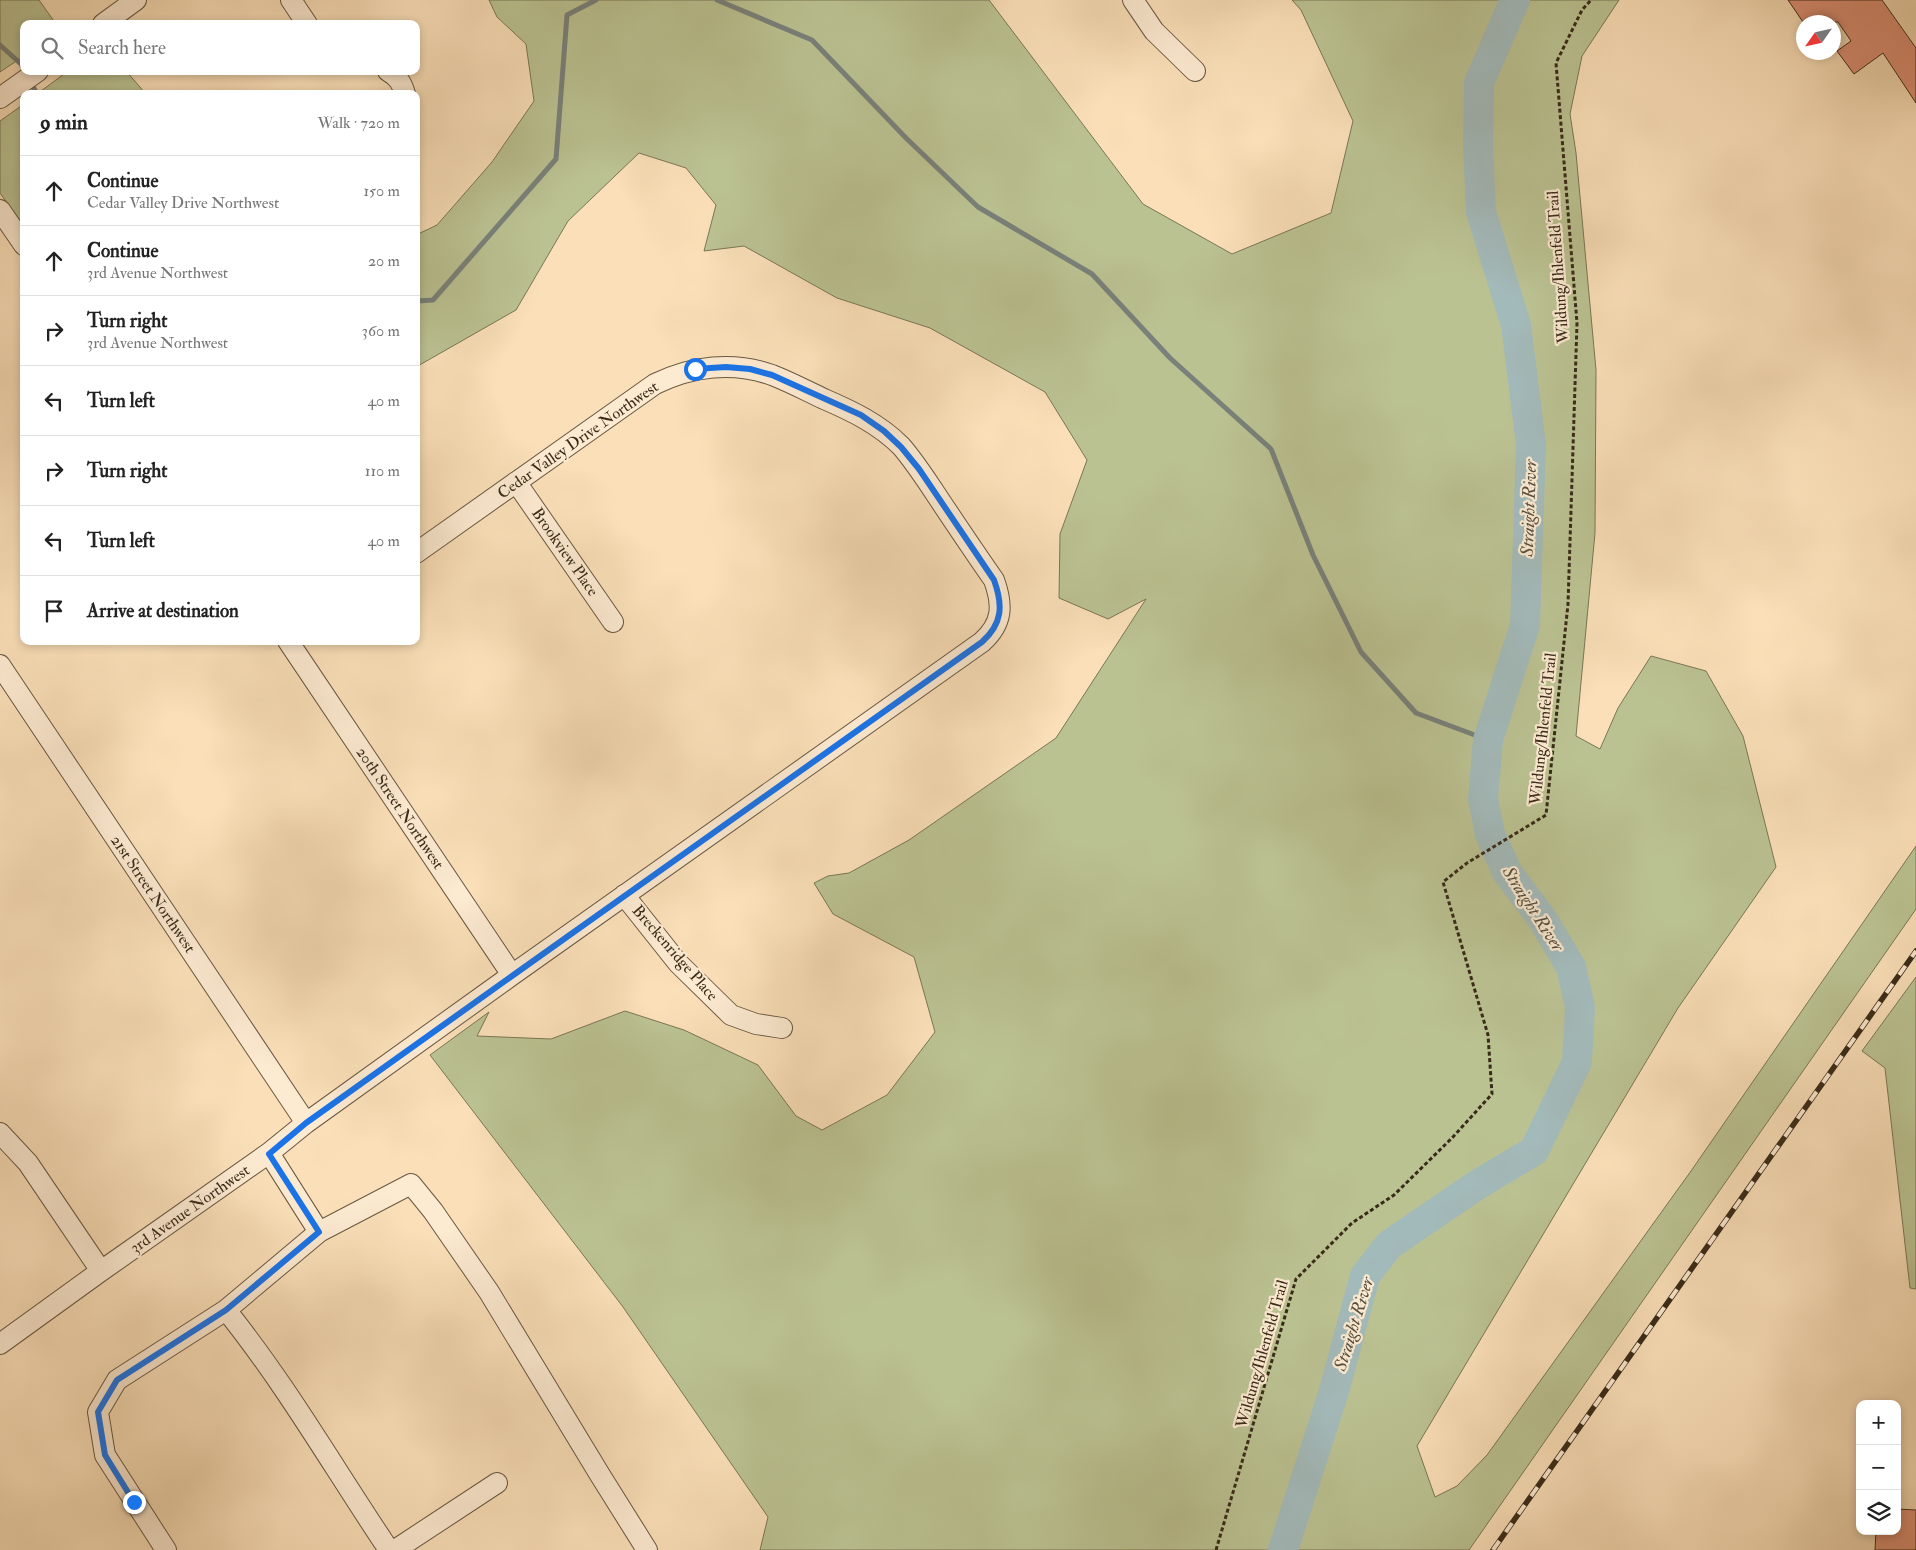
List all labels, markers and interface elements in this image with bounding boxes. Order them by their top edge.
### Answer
north arrow [1796,15,1841,60]
search box [20,20,420,75]
icon: search [38,34,66,62]
text: Search here [78,36,166,60]
text: 9 min [40,109,88,136]
text: Walk · 720 m [317,113,400,133]
text: Continue [87,169,158,193]
icon: ahead [40,177,68,205]
text: 150 m [363,181,400,201]
street label: Wildung/Ihlenfeld Trail [1543,190,1573,345]
text: Cedar Valley Drive Northwest [87,193,279,213]
text: Continue [87,239,158,263]
icon: ahead [40,247,68,275]
text: 20 m [368,251,400,271]
text: 3rd Avenue Northwest [87,263,228,283]
text: Turn right [87,309,167,333]
icon: right [40,317,68,345]
text: 360 m [362,321,400,341]
text: 3rd Avenue Northwest [87,333,228,353]
route start [684,358,707,381]
street label: Cedar Valley Drive Northwest [494,377,662,503]
icon: left [40,387,68,415]
text: Turn left [87,389,155,413]
text: 40 m [367,391,400,411]
icon: right [40,457,68,485]
water label: Straight River [1516,458,1542,558]
text: Turn right [87,459,167,483]
text: 110 m [365,461,400,481]
street label: Brookview Place [527,504,603,600]
icon: left [40,527,68,555]
text: Turn left [87,529,155,553]
text: 40 m [367,531,400,551]
icon: arrive [40,597,68,625]
text: Arrive at destination [87,599,239,623]
street label: Wildung/Ihlenfeld Trail [1525,652,1561,807]
street label: 20th Street Northwest [352,743,448,873]
street label: 21st Street Northwest [106,831,200,957]
water label: Straight River [1496,861,1570,957]
street label: Breckenridge Place [628,901,722,1005]
street label: 3rd Avenue Northwest [126,1160,254,1258]
water label: Straight River [1329,1273,1380,1375]
street label: Wildung/Ihlenfeld Trail [1231,1278,1293,1431]
map controls [1856,1400,1901,1535]
button: + [1856,1400,1901,1445]
button: − [1856,1445,1901,1490]
button: layers [1856,1490,1901,1535]
route end [123,1491,146,1514]

